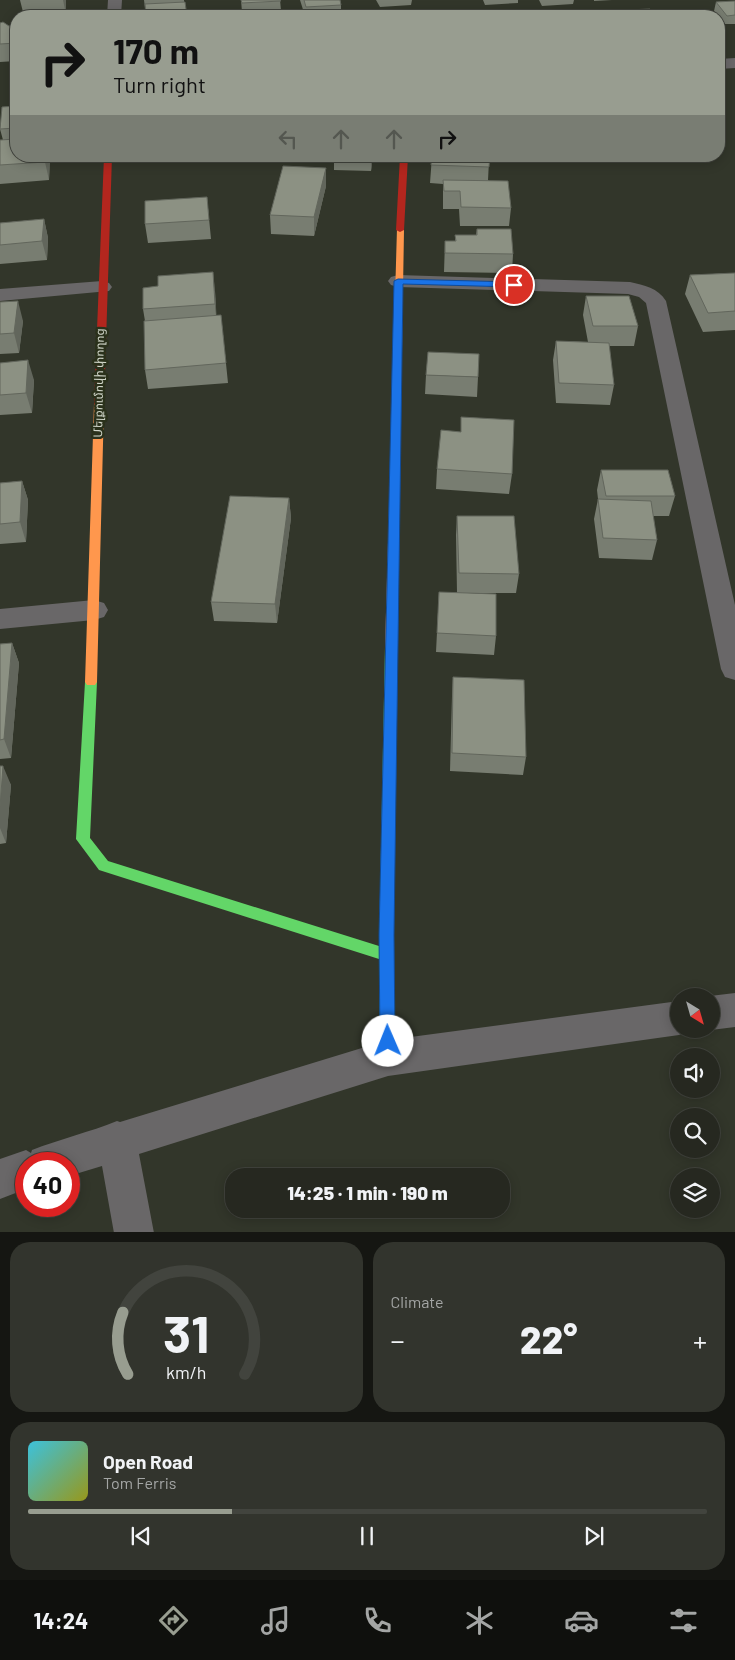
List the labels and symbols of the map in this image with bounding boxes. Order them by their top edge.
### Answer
pin [493,264,535,306]
street label: Մելքումովի փողոց [90,328,107,438]
north arrow [670,988,720,1038]
position arrow [361,1014,413,1066]
speed limit sign: 40 [15,1152,80,1217]

